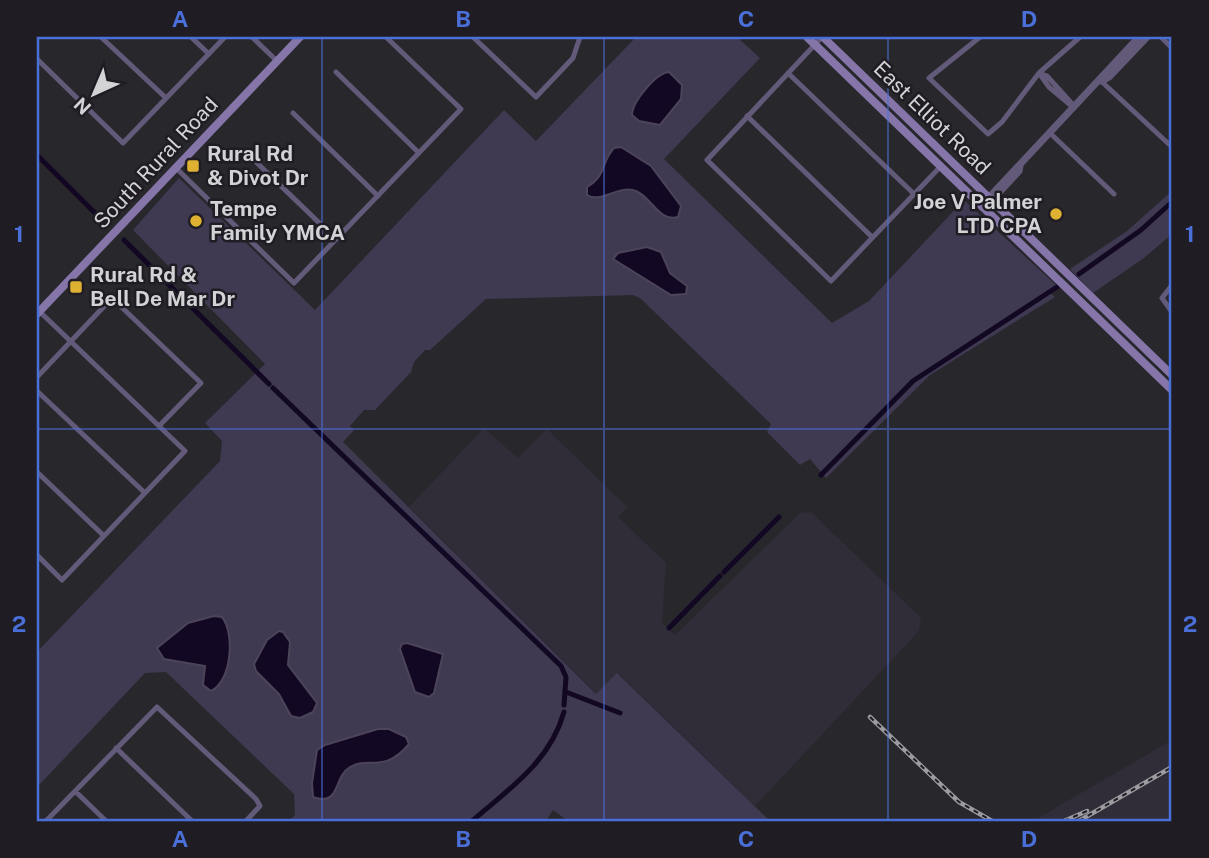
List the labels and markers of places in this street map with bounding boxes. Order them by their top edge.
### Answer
place label: Rural Rd & Divot Dr [207,141,309,190]
marker: Rural Rd & Divot Dr [185,158,201,174]
place label: Joe V Palmer LTD CPA [914,189,1042,238]
place label: Tempe Family YMCA [210,196,345,245]
marker: Joe V Palmer LTD CPA [1048,206,1064,222]
marker: Tempe Family YMCA [188,213,204,229]
place label: Rural Rd & Bell De Mar Dr [90,262,235,311]
marker: Rural Rd & Bell De Mar Dr [68,279,84,295]

